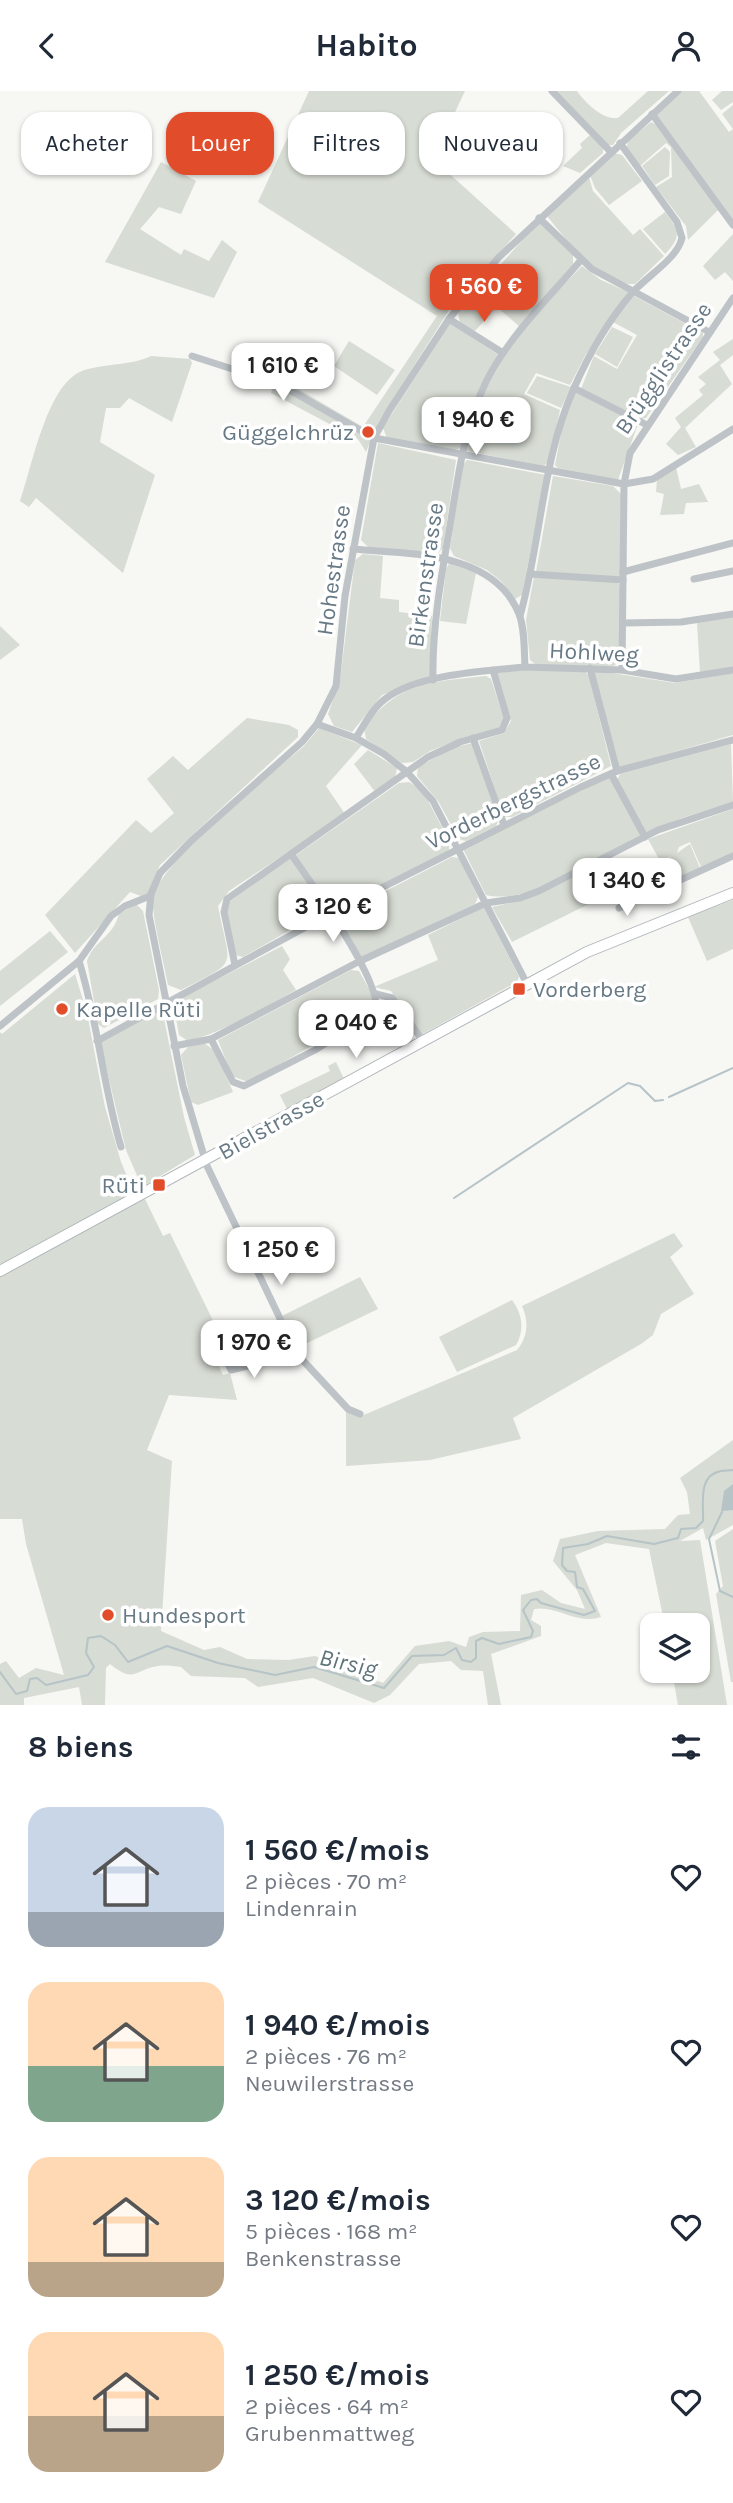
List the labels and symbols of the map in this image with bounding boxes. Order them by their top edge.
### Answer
pin: 1 560 € [419,265,549,324]
street label: Brügglistrasse [609,297,718,439]
pin: 1 610 € [218,343,348,403]
pin: 1 940 € [411,397,541,457]
place label: Güggelchrüz [222,419,354,446]
marker: Güggelchrüz [360,424,376,440]
street label: Birkenstrasse [402,501,449,649]
street label: Hohestrasse [311,503,356,637]
street label: Hohlweg [548,637,639,668]
street label: Vorderbergstrasse [422,747,605,855]
pin: 1 340 € [562,859,692,918]
pin: 3 120 € [268,885,398,944]
place label: Vorderberg [533,976,646,1003]
marker: Vorderberg [511,981,527,997]
place label: Kapelle Rüti [76,996,202,1023]
pin: 2 040 € [291,1000,421,1060]
marker: Kapelle Rüti [54,1001,70,1017]
street label: Bielstrasse [213,1085,329,1166]
place label: Rüti [101,1172,145,1199]
marker: Rüti [151,1177,167,1193]
pin: 1 250 € [216,1227,346,1287]
pin: 1 970 € [189,1321,319,1380]
place label: Hundesport [122,1602,246,1629]
marker: Hundesport [100,1607,116,1623]
water label: Birsig [317,1643,380,1683]

